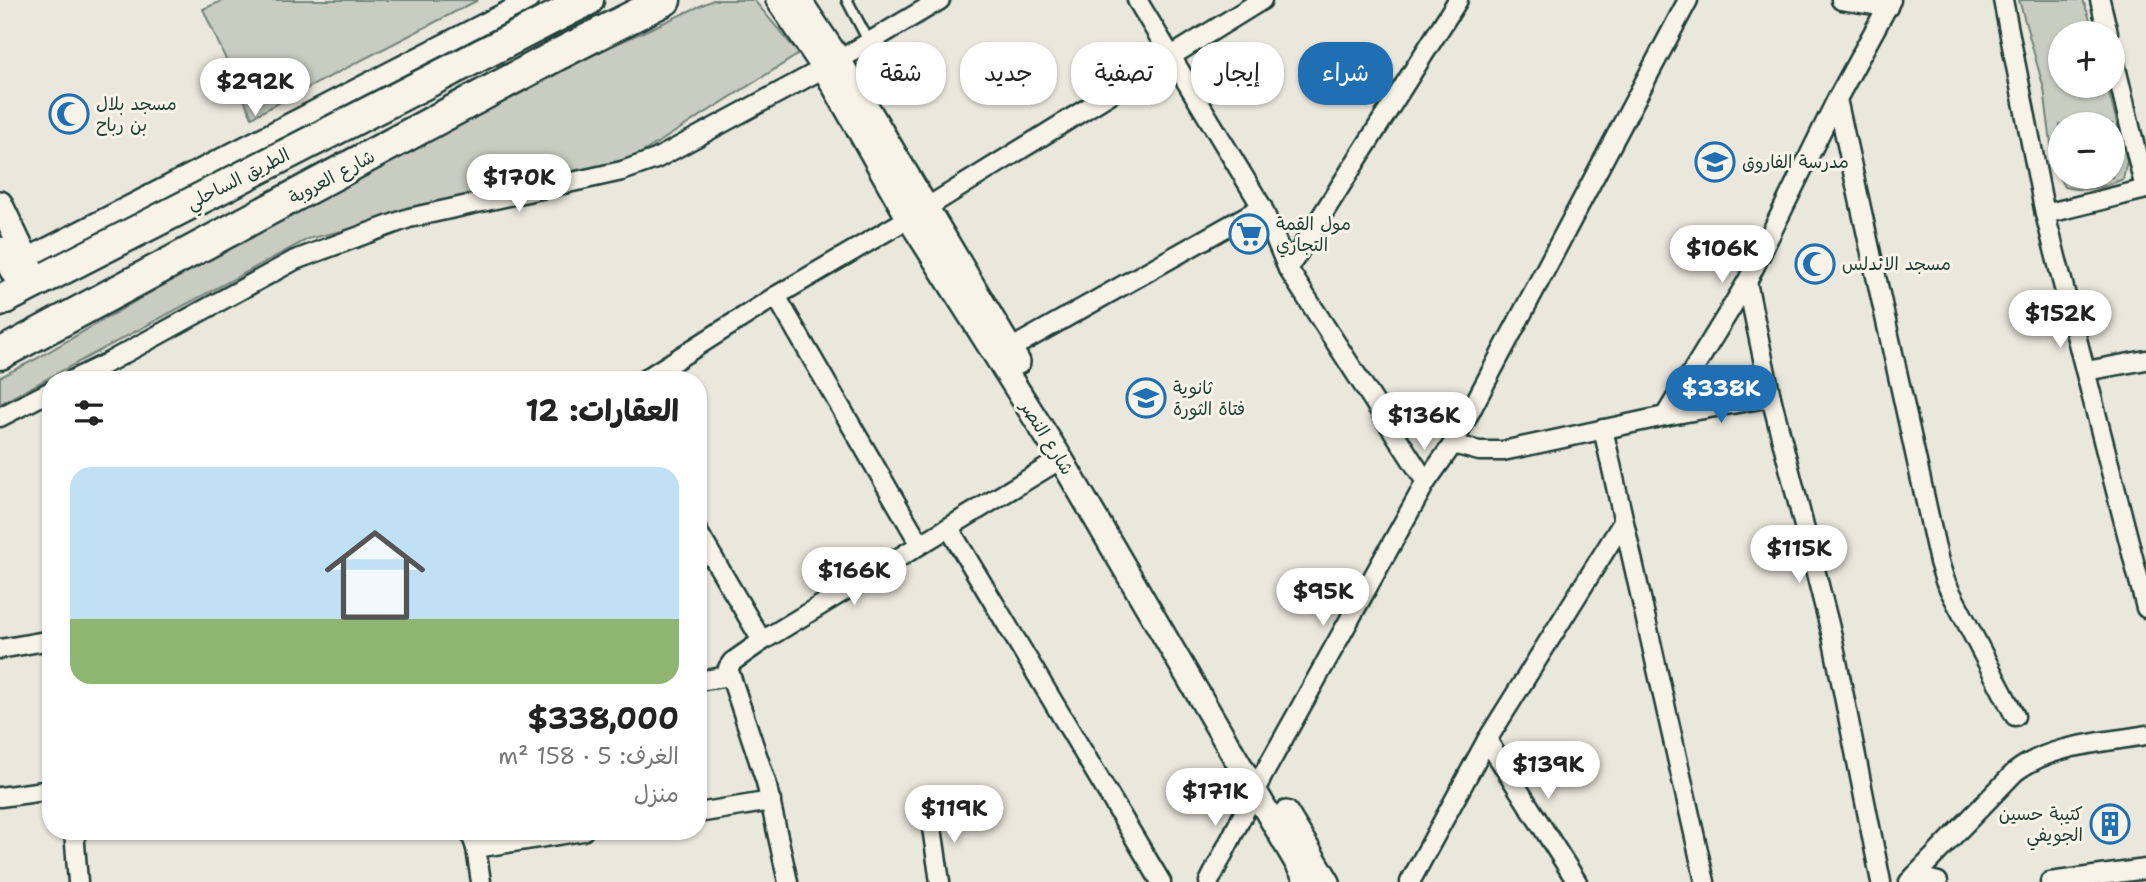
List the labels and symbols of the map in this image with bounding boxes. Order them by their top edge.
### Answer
pin: $292K [206,58,304,118]
place label: مسجد بلال بن رباح [96,92,177,137]
mosque icon: مسجد بلال بن رباح [48,93,90,135]
school or university icon: مدرسة الفاروق [1694,141,1736,183]
street label: الطريق الساحلي [182,143,296,219]
street label: شارع العروبة [285,144,379,210]
place label: مدرسة الفاروق [1742,150,1849,174]
pin: $170K [470,154,568,214]
place label: مول القمة التجاري [1276,212,1351,258]
supermarket icon: مول القمة التجاري [1228,213,1270,255]
pin: $106K [1673,226,1771,285]
mosque icon: مسجد الاندلس [1794,243,1836,285]
place label: مسجد الاندلس [1842,252,1951,276]
pin: $152K [2011,290,2109,350]
pin: $338K [1672,366,1770,425]
place label: ثانوية فتاة الثورة [1173,376,1245,421]
school or university icon: ثانوية فتاة الثورة [1125,377,1167,419]
pin: $136K [1375,392,1473,452]
street label: شارع النصر [1014,395,1079,479]
pin: $115K [1750,526,1848,585]
pin: $166K [805,548,903,607]
pin: $95K [1282,568,1364,628]
pin: $139K [1499,742,1597,801]
pin: $171K [1166,768,1264,828]
pin: $119K [905,786,1003,845]
place label: كتيبة حسين الجويفي [1999,802,2083,851]
building icon: كتيبة حسين الجويفي [2089,803,2131,845]

